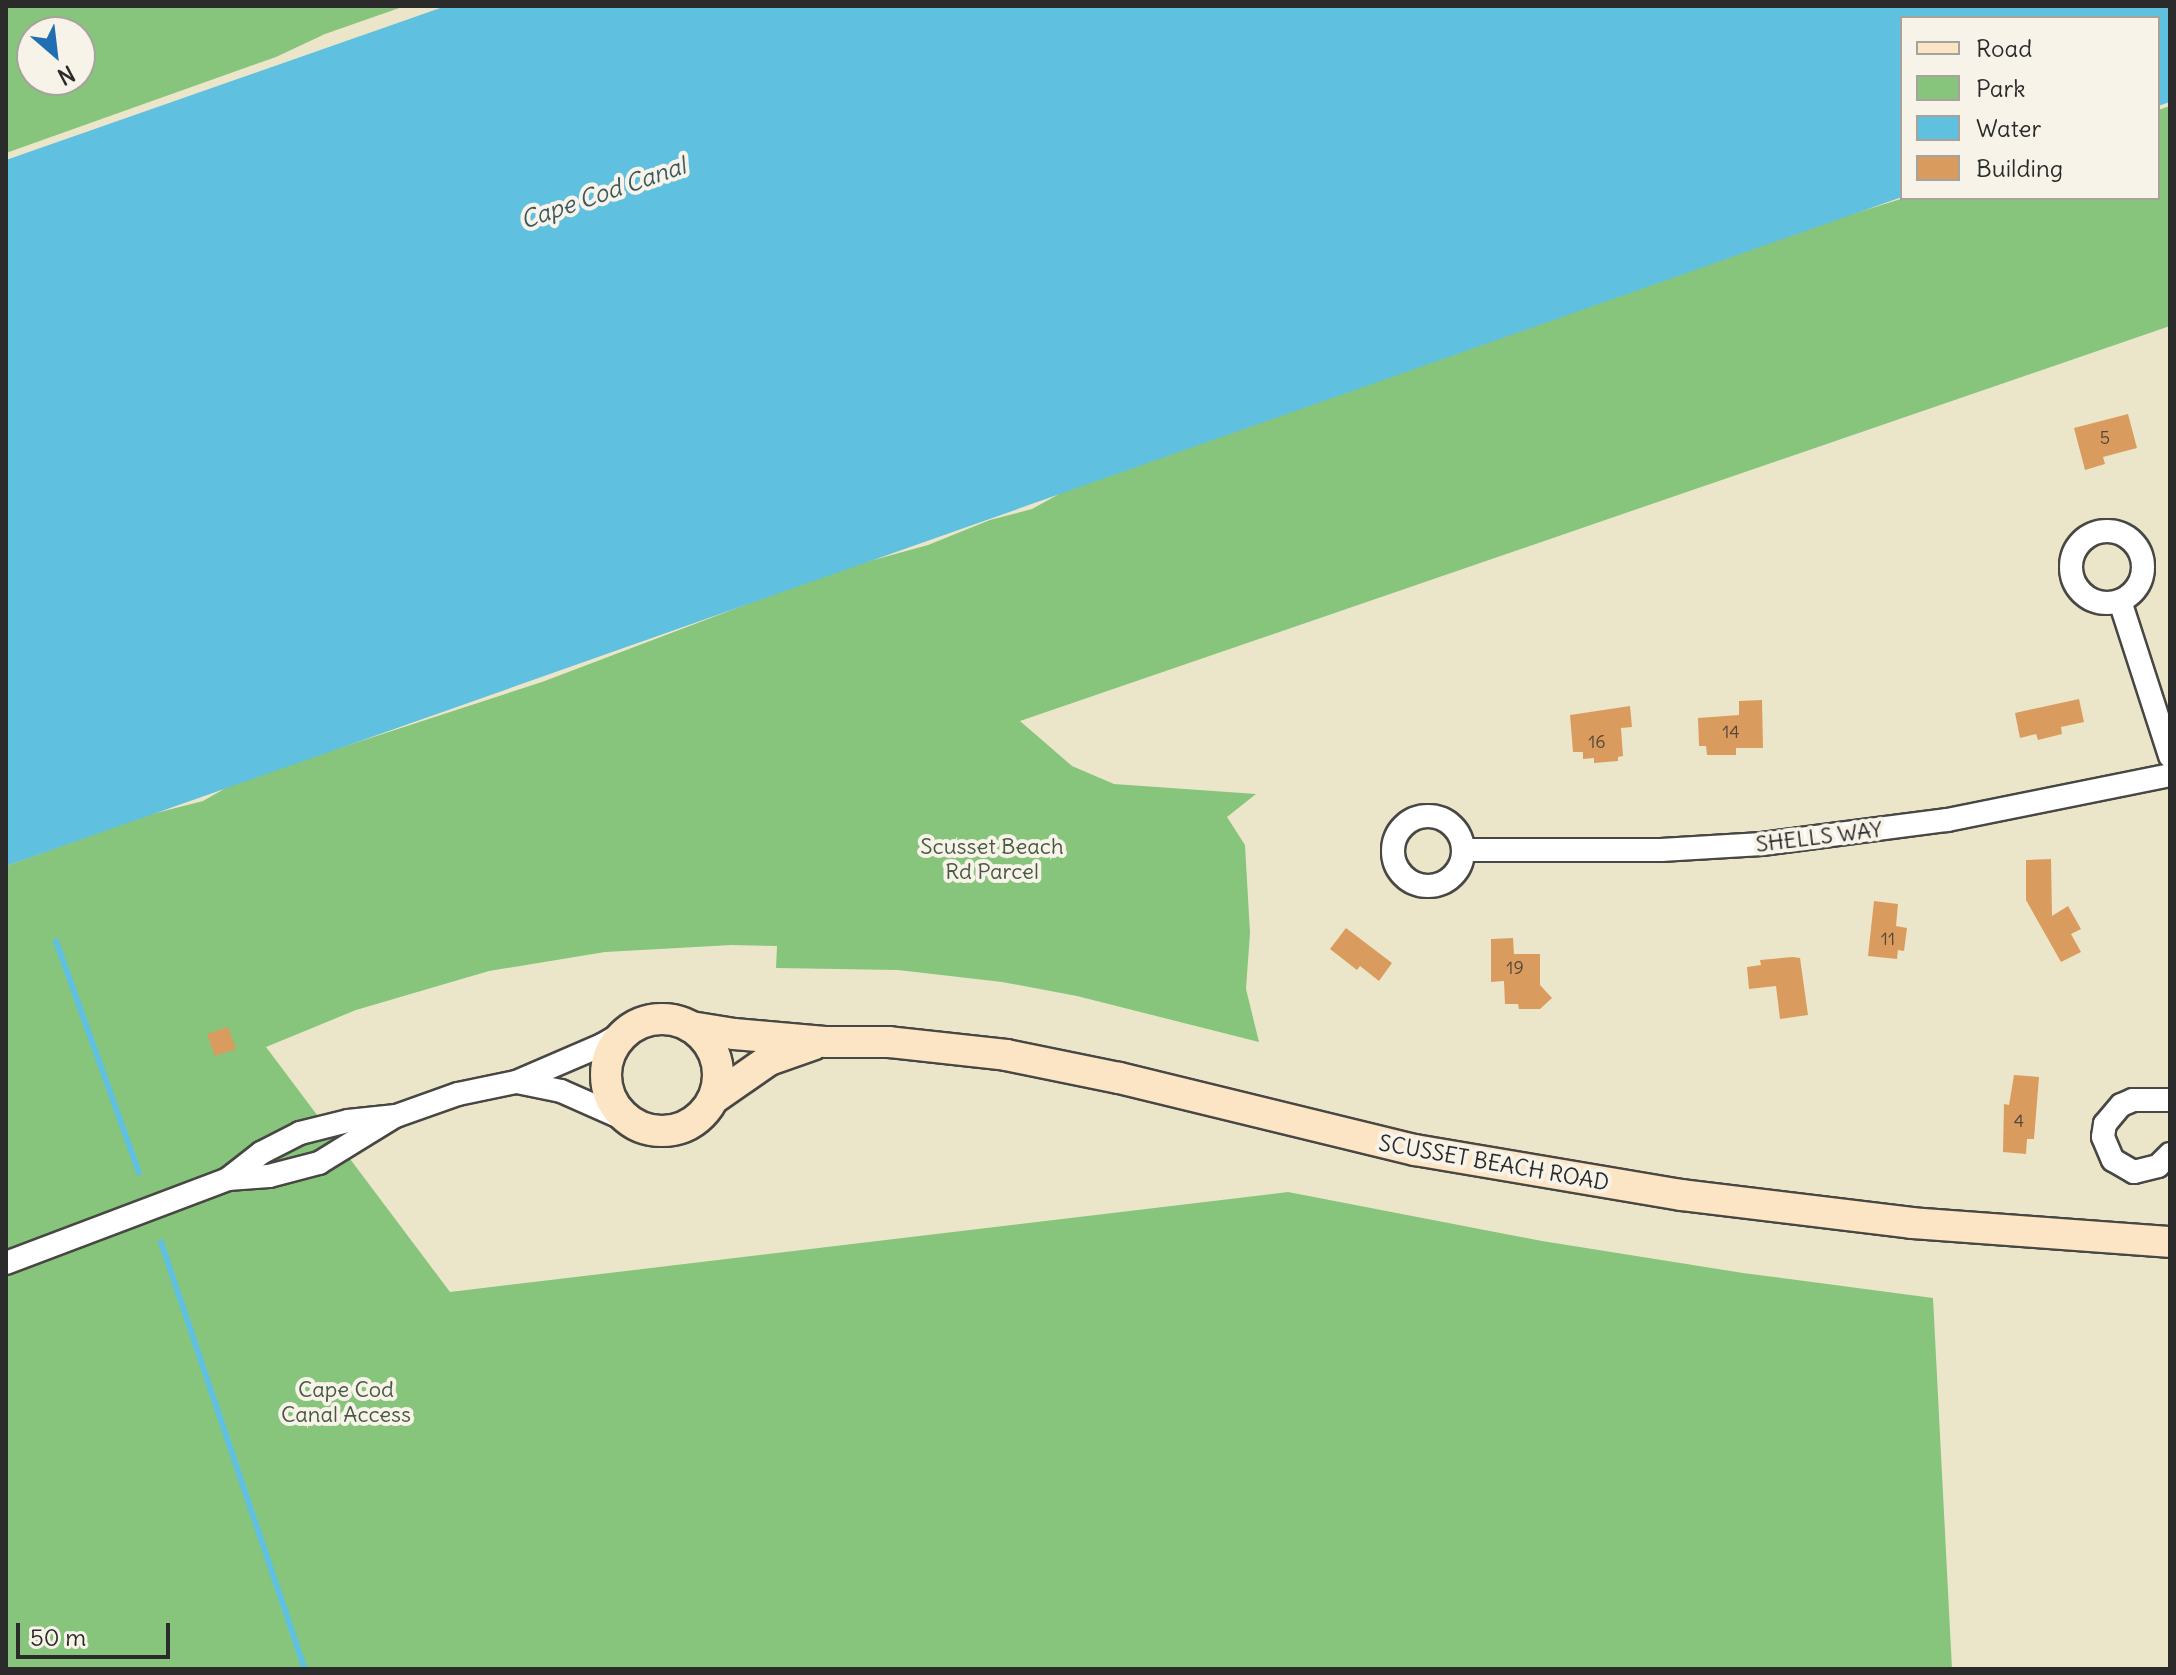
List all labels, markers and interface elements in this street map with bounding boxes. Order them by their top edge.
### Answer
north arrow [16,16,96,96]
legend [1900,16,2160,200]
text: Road [1976,33,2032,63]
text: N [53,59,80,91]
text: Park [1976,73,2026,103]
text: Water [1976,113,2041,143]
water label: Cape Cod Canal [517,151,689,235]
text: Building [1976,153,2063,183]
house number: 5 [2100,427,2110,449]
house number: 14 [1722,721,1740,743]
house number: 16 [1588,731,1606,753]
street label: SHELLS WAY [1754,816,1884,858]
park label: Scusset Beach Rd Parcel [920,833,1064,884]
house number: 11 [1881,928,1895,950]
house number: 19 [1506,957,1524,979]
house number: 4 [2014,1110,2024,1132]
street label: SCUSSET BEACH ROAD [1377,1130,1611,1196]
park label: Cape Cod Canal Access [281,1376,411,1428]
scale bar [20,1607,174,1657]
text: 50 m [30,1622,86,1652]

